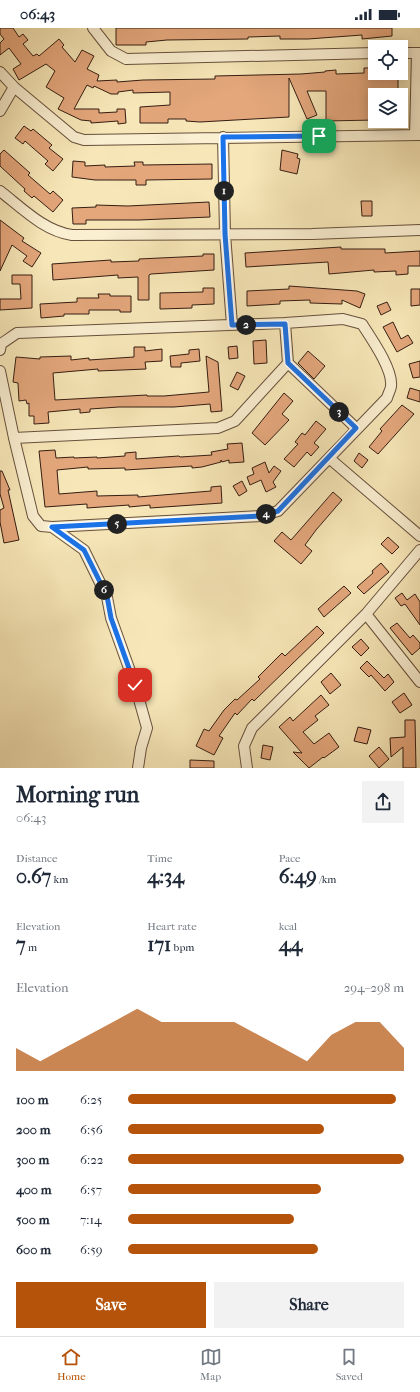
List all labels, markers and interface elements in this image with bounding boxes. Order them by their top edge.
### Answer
text: 06:43 [20,5,55,23]
map controls [368,40,408,128]
button: locate [368,40,408,80]
button: layers [368,88,408,128]
pin [302,119,336,153]
icon: arrive [308,125,330,147]
pin: 1 [214,181,234,201]
text: 1 [222,184,226,197]
pin: 2 [236,315,256,335]
text: 2 [243,318,249,331]
pin: 3 [329,402,349,422]
text: 3 [337,405,341,418]
pin: 4 [256,504,276,524]
text: 4 [263,507,269,520]
pin: 5 [107,514,127,534]
text: 5 [115,517,119,530]
pin: 6 [94,580,114,600]
text: 6 [101,583,107,596]
pin [118,668,152,702]
icon: check [124,674,146,696]
button: share [362,781,404,823]
text: Morning run [16,782,139,808]
text: 06:43 [16,810,46,825]
text: Distance [16,852,57,865]
text: Time [147,852,172,865]
text: Pace [279,852,301,865]
text: 0.67 [16,865,51,888]
text: 4:34 [147,865,184,888]
text: 6:49 [279,865,317,888]
text: km [51,873,68,886]
text: /km [317,873,336,886]
text: Elevation [16,920,60,933]
text: Heart rate [147,920,197,933]
text: kcal [279,920,297,933]
text: 7 [16,933,26,956]
text: 171 [147,933,171,956]
text: 44 [279,933,302,956]
text: m [26,941,37,954]
text: bpm [171,941,194,954]
text: Elevation [16,980,69,995]
text: 294–298 m [344,980,404,995]
text: 100 m [16,1092,49,1107]
text: 6:25 [80,1092,103,1107]
text: 200 m [16,1122,51,1137]
text: 6:56 [80,1122,103,1137]
text: 300 m [16,1152,49,1167]
text: 6:22 [80,1152,104,1167]
text: 400 m [16,1182,52,1197]
text: 6:57 [80,1182,102,1197]
text: 500 m [16,1212,50,1227]
text: 7:14 [80,1212,102,1227]
text: 600 m [16,1242,51,1257]
text: 6:59 [80,1242,103,1257]
button: Save [16,1282,206,1328]
button: Share [214,1282,404,1328]
tab: Home [57,1346,86,1383]
tab: Map [200,1346,222,1383]
tab: Saved [336,1346,363,1383]

